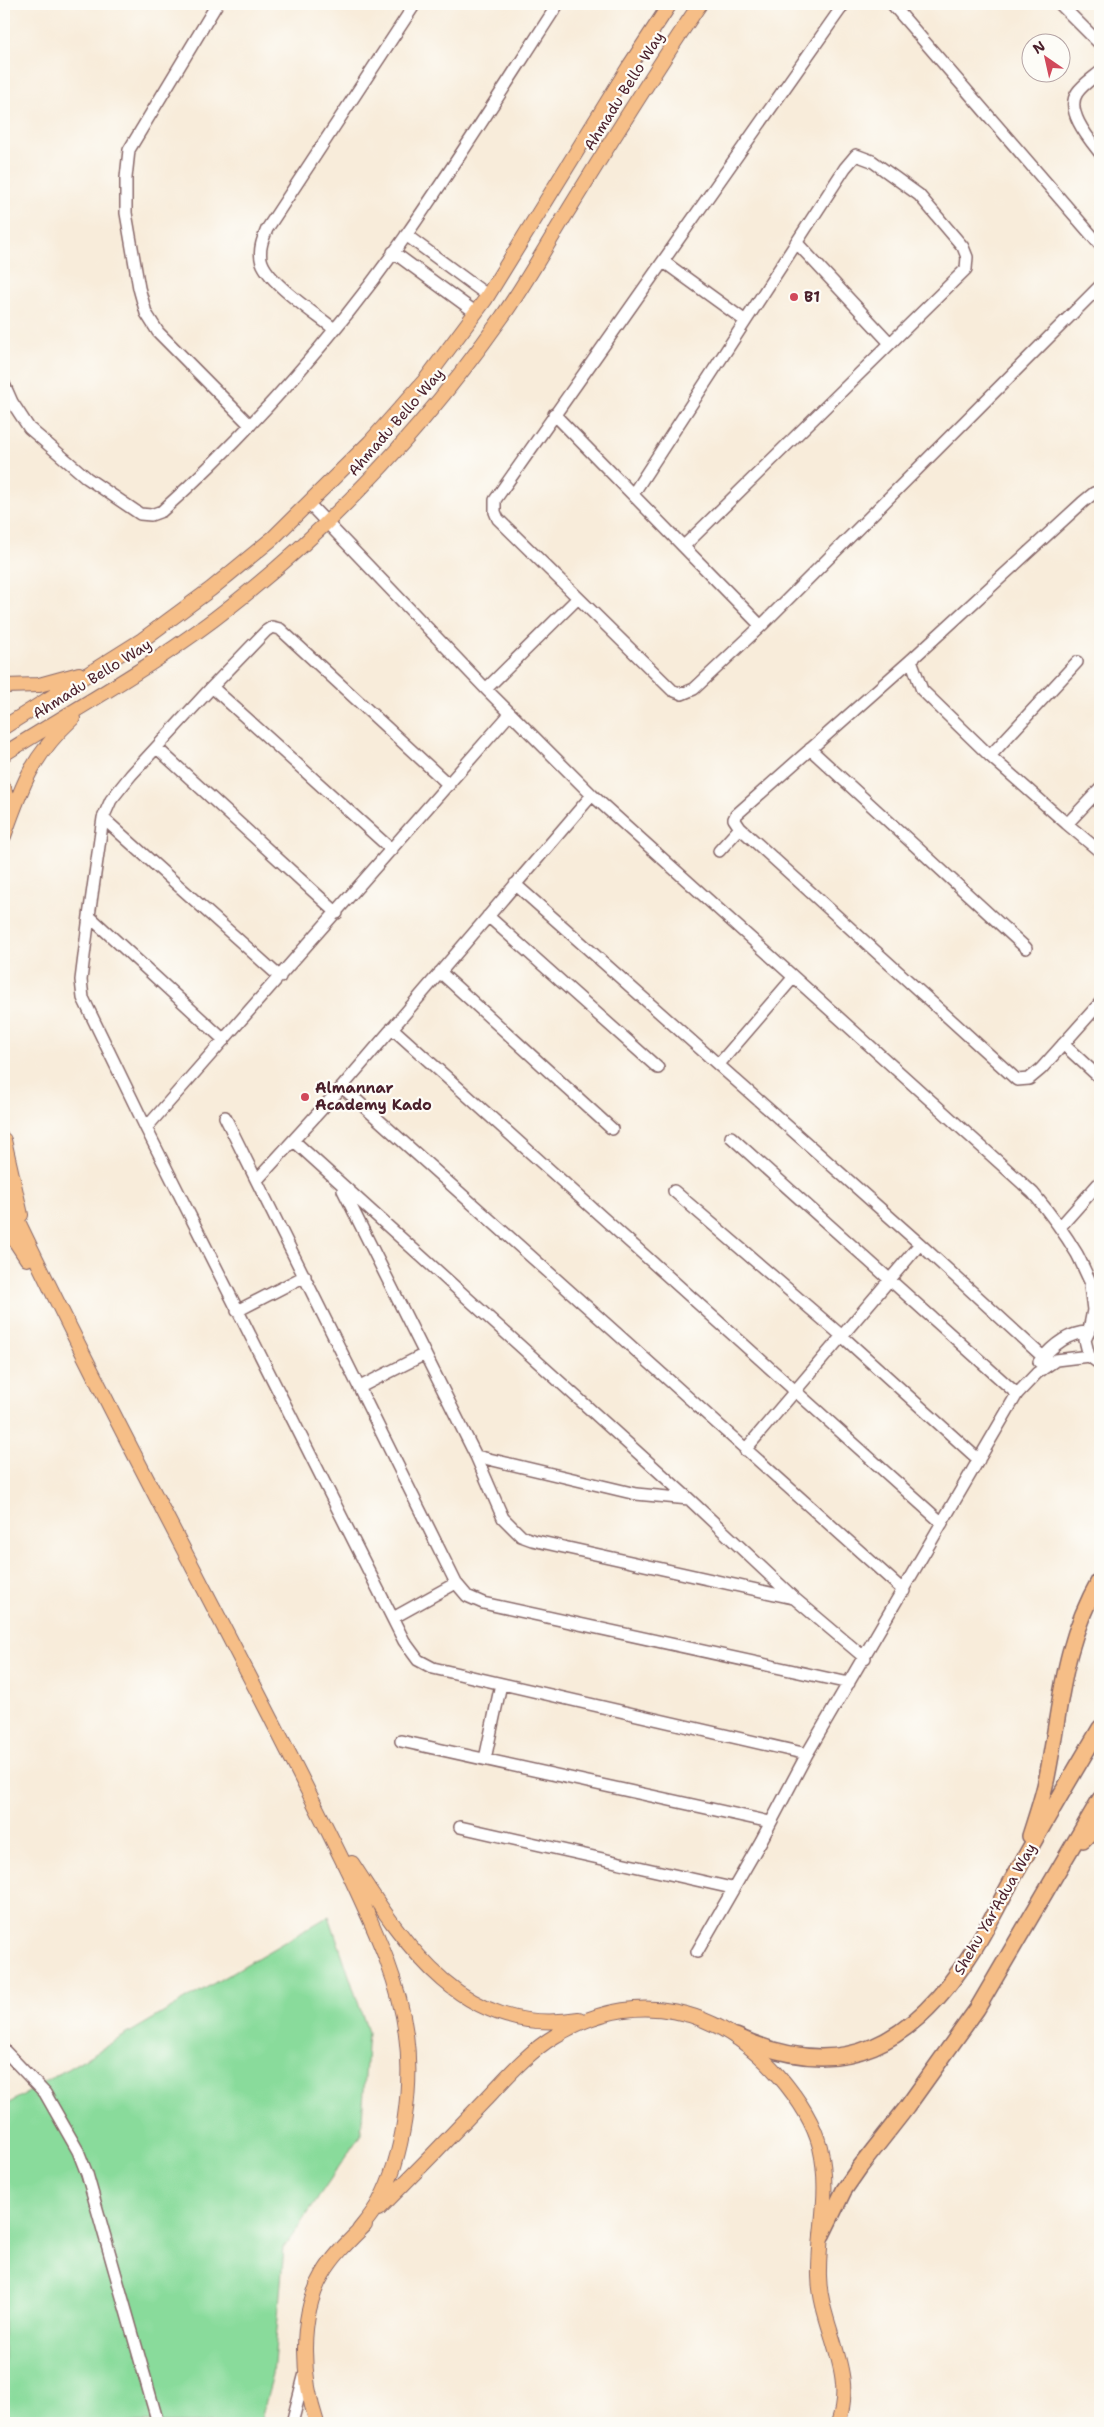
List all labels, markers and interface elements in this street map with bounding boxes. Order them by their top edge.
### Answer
street label: Ahmadu Bello Way [579,28,669,154]
north arrow [1022,32,1072,82]
text: N [1029,37,1048,58]
place label: B1 [804,287,820,307]
marker: B1 [788,291,800,303]
street label: Ahmadu Bello Way [344,364,448,480]
street label: Ahmadu Bello Way [29,634,155,724]
place label: Almannar Academy Kado [315,1078,432,1115]
marker: Almannar Academy Kado [299,1091,311,1103]
street label: Shehu Yar'Adua Way [949,1839,1041,1979]

